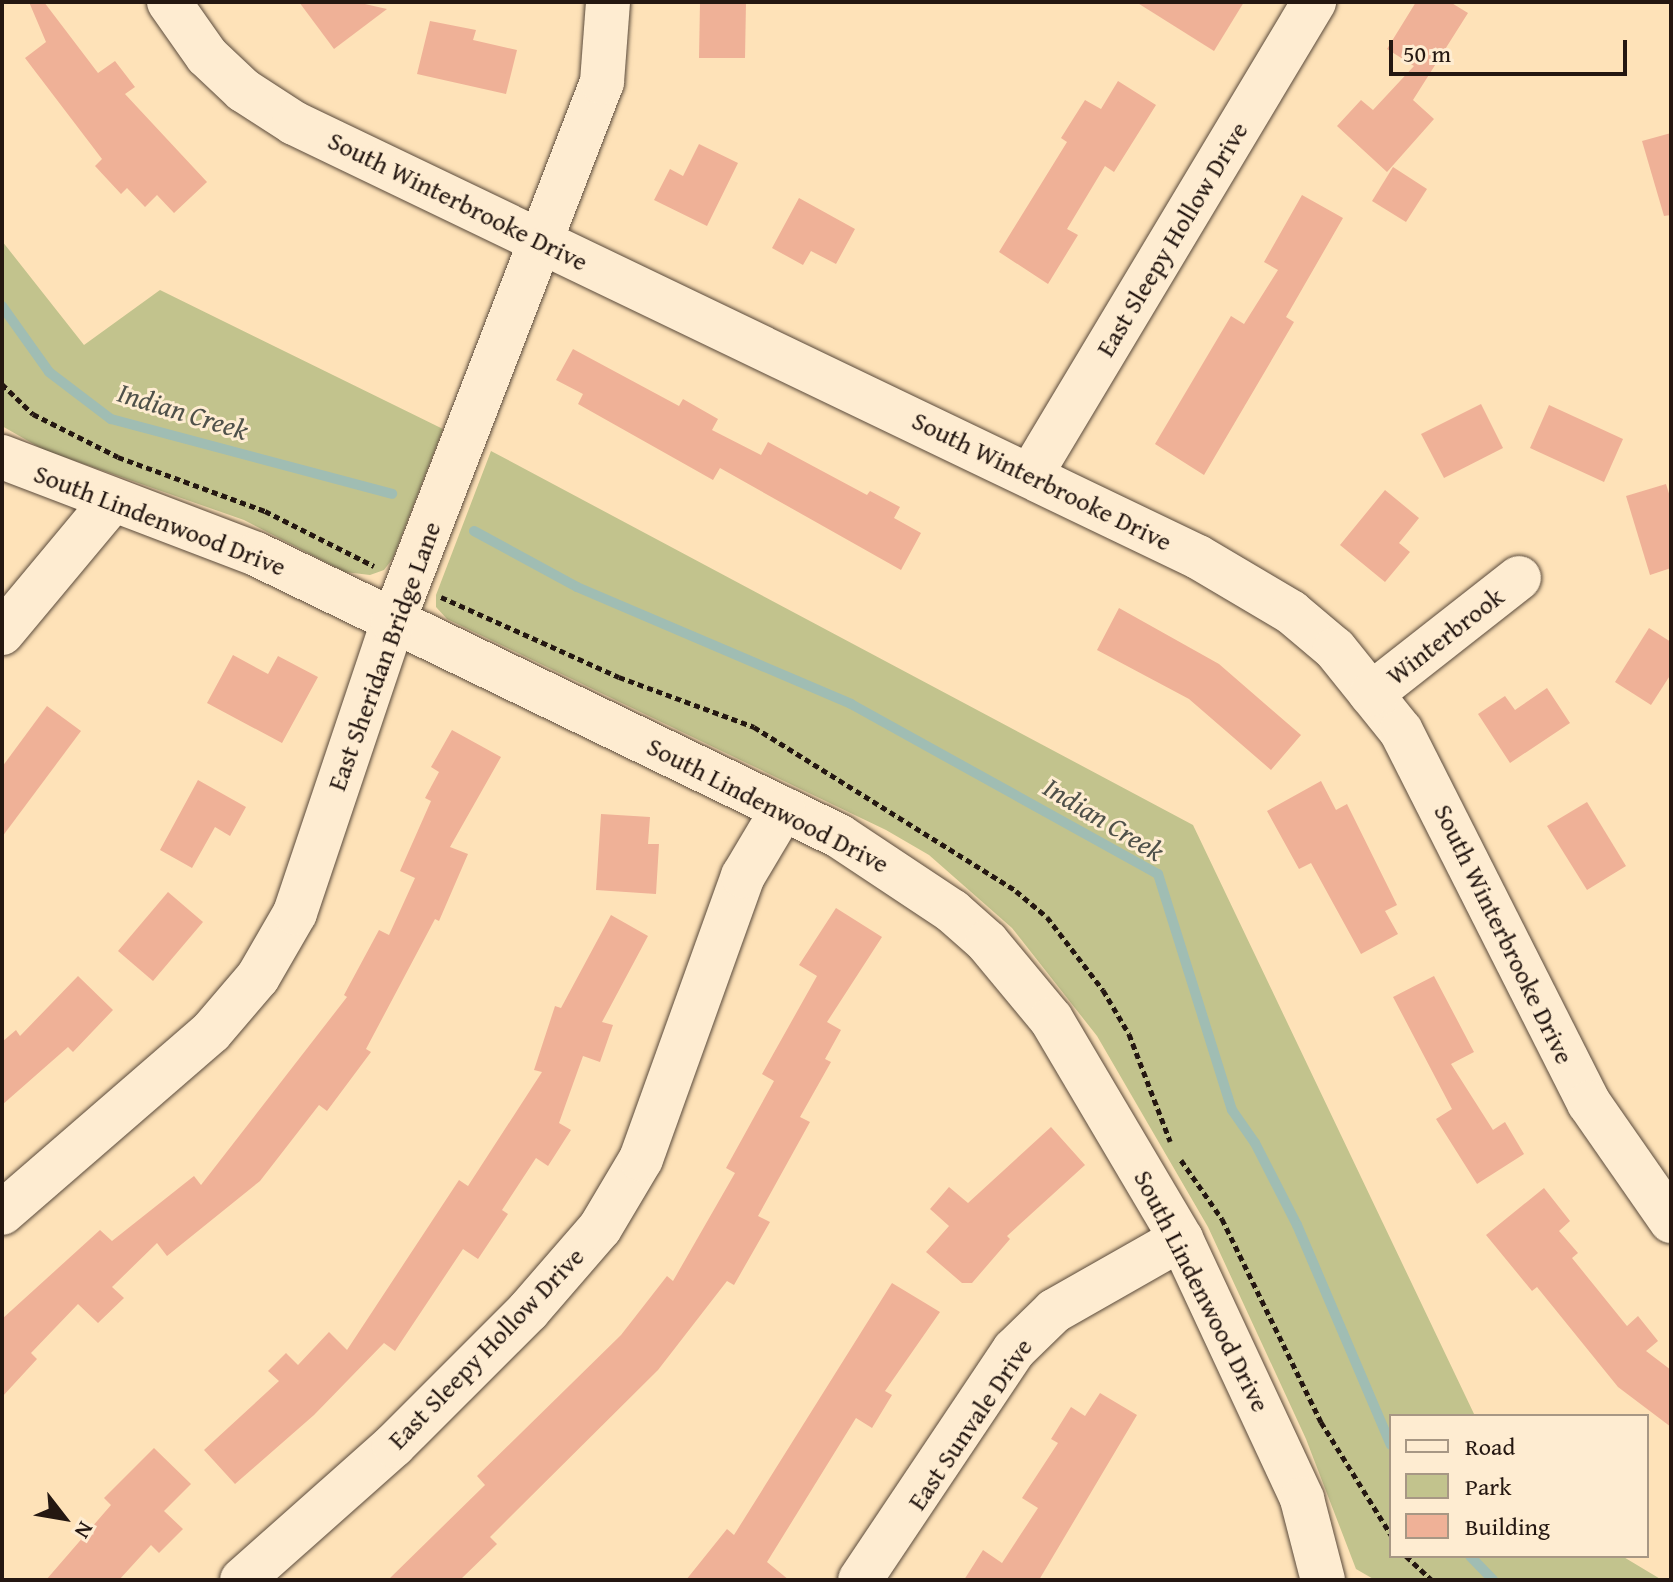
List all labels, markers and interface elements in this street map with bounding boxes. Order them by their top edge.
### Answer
scale bar [1393,24,1631,74]
text: 50 m [1403,36,1451,71]
street label: East Sleepy Hollow Drive [1090,116,1254,362]
street label: South Winterbrooke Drive [323,125,593,277]
water label: Indian Creek [114,375,252,447]
street label: South Winterbrooke Drive [907,405,1177,557]
street label: South Lindenwood Drive [30,458,290,582]
street label: East Sheridan Bridge Lane [321,517,447,795]
street label: Winterbrook [1380,581,1510,691]
street label: South Lindenwood Drive [642,730,894,880]
water label: Indian Creek [1038,770,1170,868]
street label: South Winterbrooke Drive [1428,799,1580,1069]
street label: South Lindenwood Drive [1127,1165,1277,1417]
street label: East Sleepy Hollow Drive [382,1241,590,1455]
street label: East Sunvale Drive [901,1332,1039,1516]
legend [1389,1414,1649,1558]
text: Road [1465,1429,1515,1464]
text: Park [1465,1469,1511,1504]
north arrow [24,1478,104,1558]
text: Building [1465,1509,1550,1544]
text: N [67,1516,102,1545]

